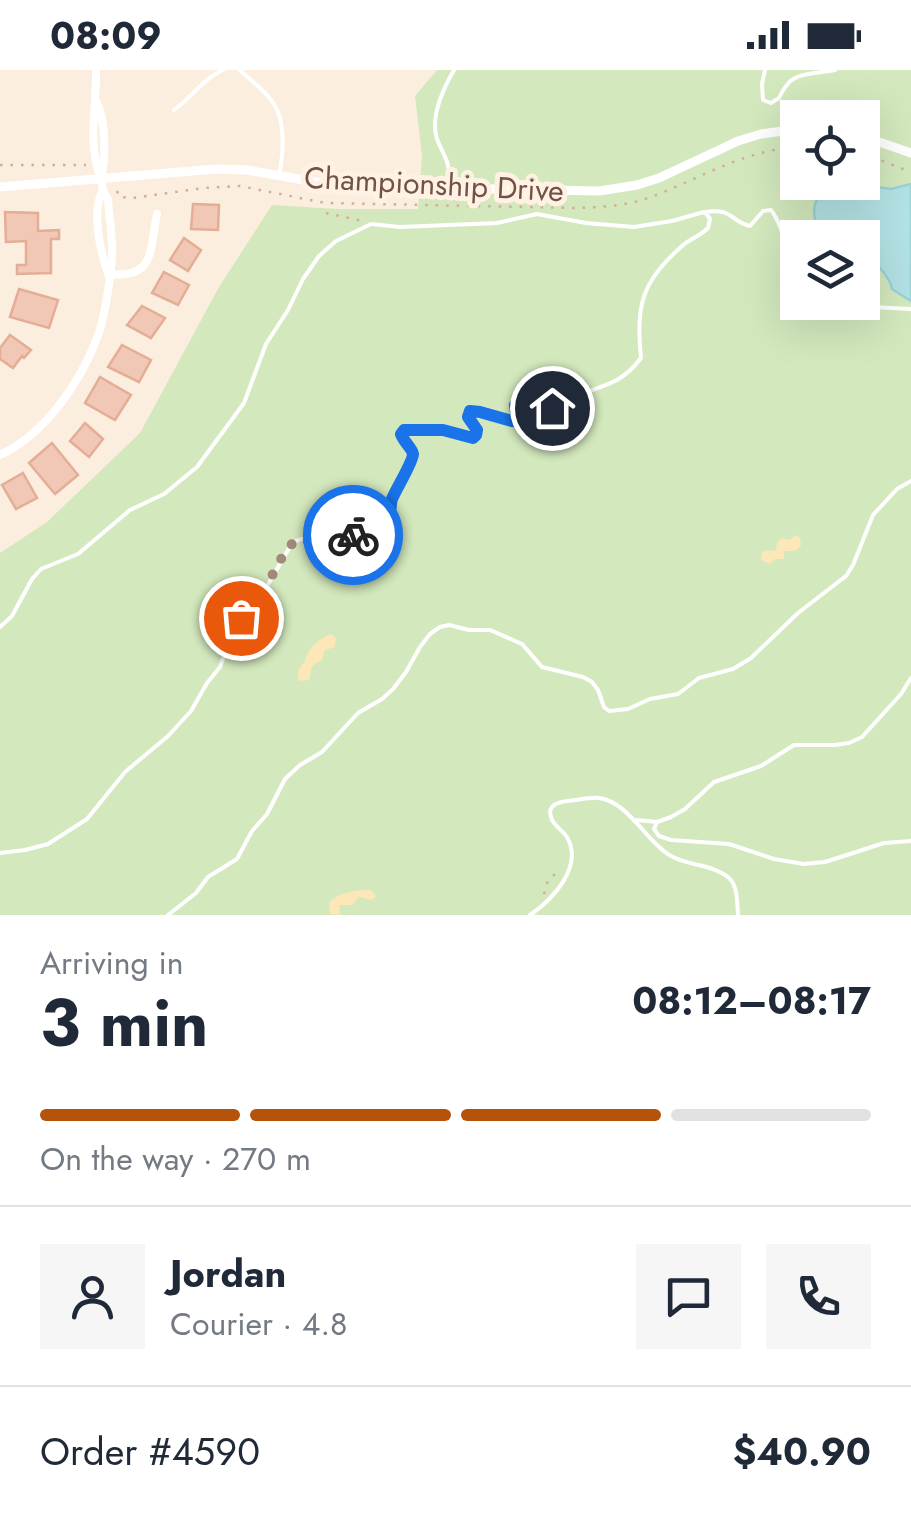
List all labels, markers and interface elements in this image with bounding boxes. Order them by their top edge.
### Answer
text: 08:09 [50,8,162,63]
map controls [780,100,880,320]
button: locate [780,100,880,200]
street label: Championship Drive [303,156,565,212]
button: layers [780,220,880,320]
pin [510,366,595,451]
icon: home [525,381,580,436]
courier [303,485,403,585]
icon: bike [326,508,381,563]
pin [199,576,284,661]
icon: bag [214,591,269,646]
text: Arriving in [40,940,184,986]
text: 08:12–08:17 [632,973,871,1028]
text: 3 min [40,976,208,1070]
text: On the way · 270 m [40,1136,311,1182]
button: person [40,1244,145,1349]
button: chat [636,1244,741,1349]
button: phone [766,1244,871,1349]
text: Jordan [170,1246,286,1301]
text: Courier · 4.8 [170,1301,347,1347]
text: Order #4590 [40,1424,260,1479]
text: $40.90 [733,1424,871,1479]

